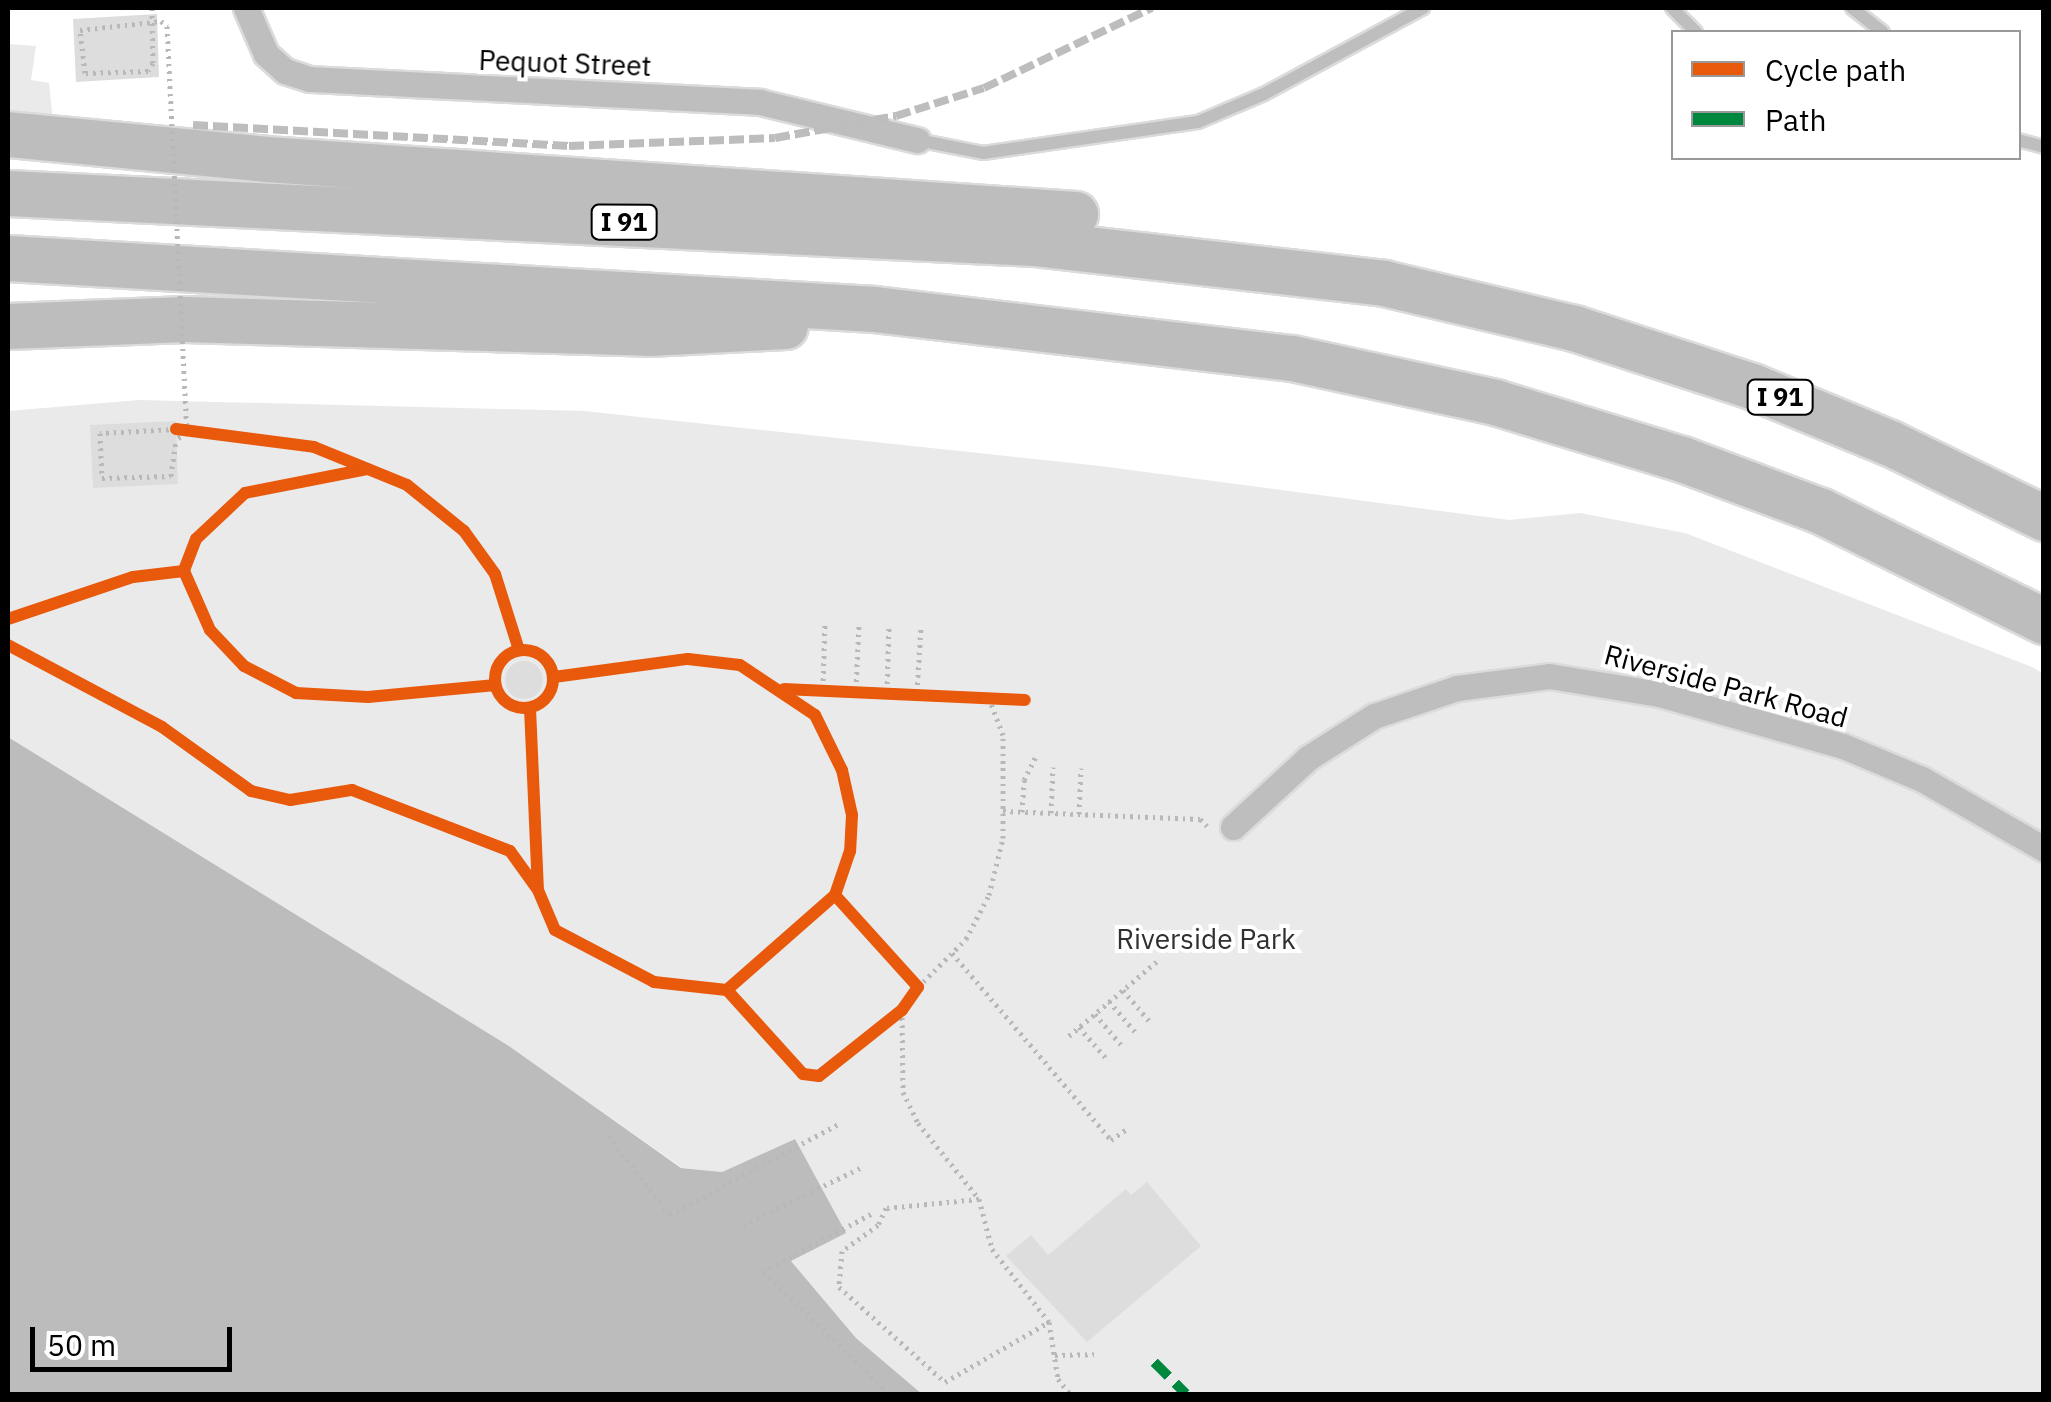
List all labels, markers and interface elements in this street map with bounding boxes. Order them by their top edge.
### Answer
legend [1671,30,2021,160]
street label: Pequot Street [478,43,652,83]
text: Cycle path [1765,50,1906,89]
text: Path [1765,100,1826,139]
road number: I 91 [589,202,659,242]
road number: I 91 [1745,377,1815,417]
street label: Riverside Park Road [1601,637,1851,735]
park label: Riverside Park [1116,922,1296,956]
scale bar [35,1307,238,1369]
text: 50 m [47,1325,116,1364]

